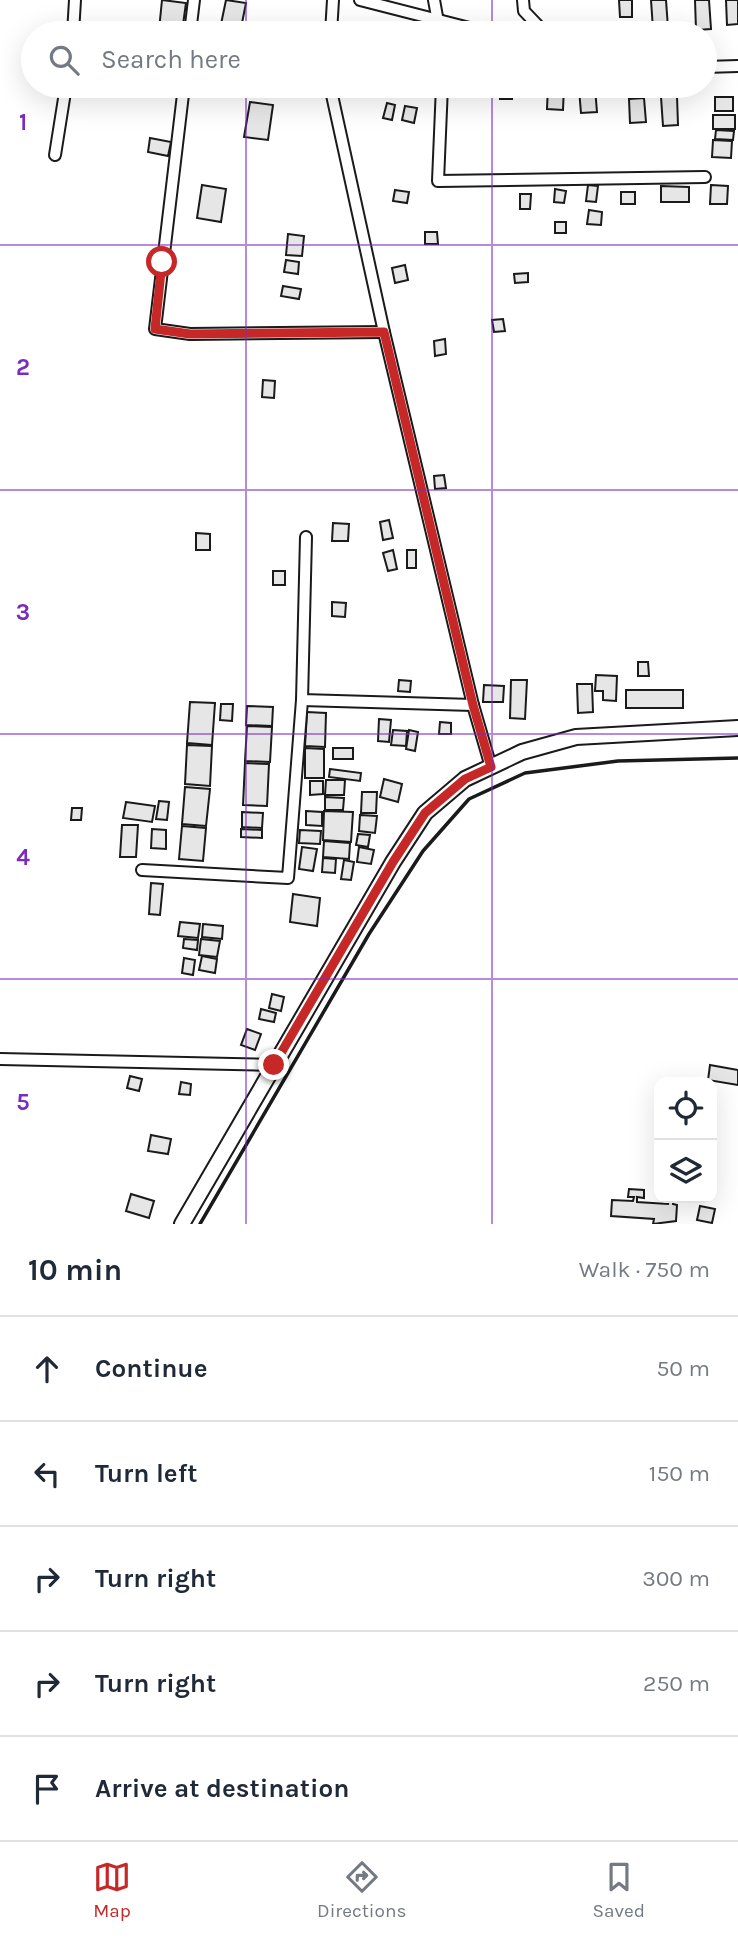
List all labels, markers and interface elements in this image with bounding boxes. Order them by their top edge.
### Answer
search box [21,21,717,98]
icon: search [45,41,83,79]
text: Search here [101,44,241,75]
text: 1 [19,109,27,136]
route start [146,246,177,277]
text: 2 [16,354,30,381]
text: 3 [16,599,30,626]
text: 4 [16,844,30,871]
route end [258,1049,289,1080]
map controls [654,1077,717,1203]
button: locate [654,1077,717,1140]
text: 5 [16,1089,30,1116]
button: layers [654,1140,717,1203]
text: 10 min [28,1252,122,1288]
text: Walk · 750 m [579,1256,710,1283]
icon: ahead [28,1350,66,1388]
text: Continue [95,1353,207,1384]
text: 50 m [656,1355,710,1382]
icon: left [28,1455,66,1493]
text: Turn left [95,1458,197,1489]
text: 150 m [649,1460,710,1487]
icon: right [28,1560,66,1598]
text: Turn right [95,1563,216,1594]
text: 300 m [642,1565,710,1592]
icon: right [28,1665,66,1703]
text: Turn right [95,1668,216,1699]
text: 250 m [643,1670,710,1697]
icon: arrive [28,1770,66,1808]
text: Arrive at destination [95,1773,349,1804]
tab: Map [93,1858,131,1922]
tab: Directions [317,1858,406,1922]
tab: Saved [592,1858,645,1922]

